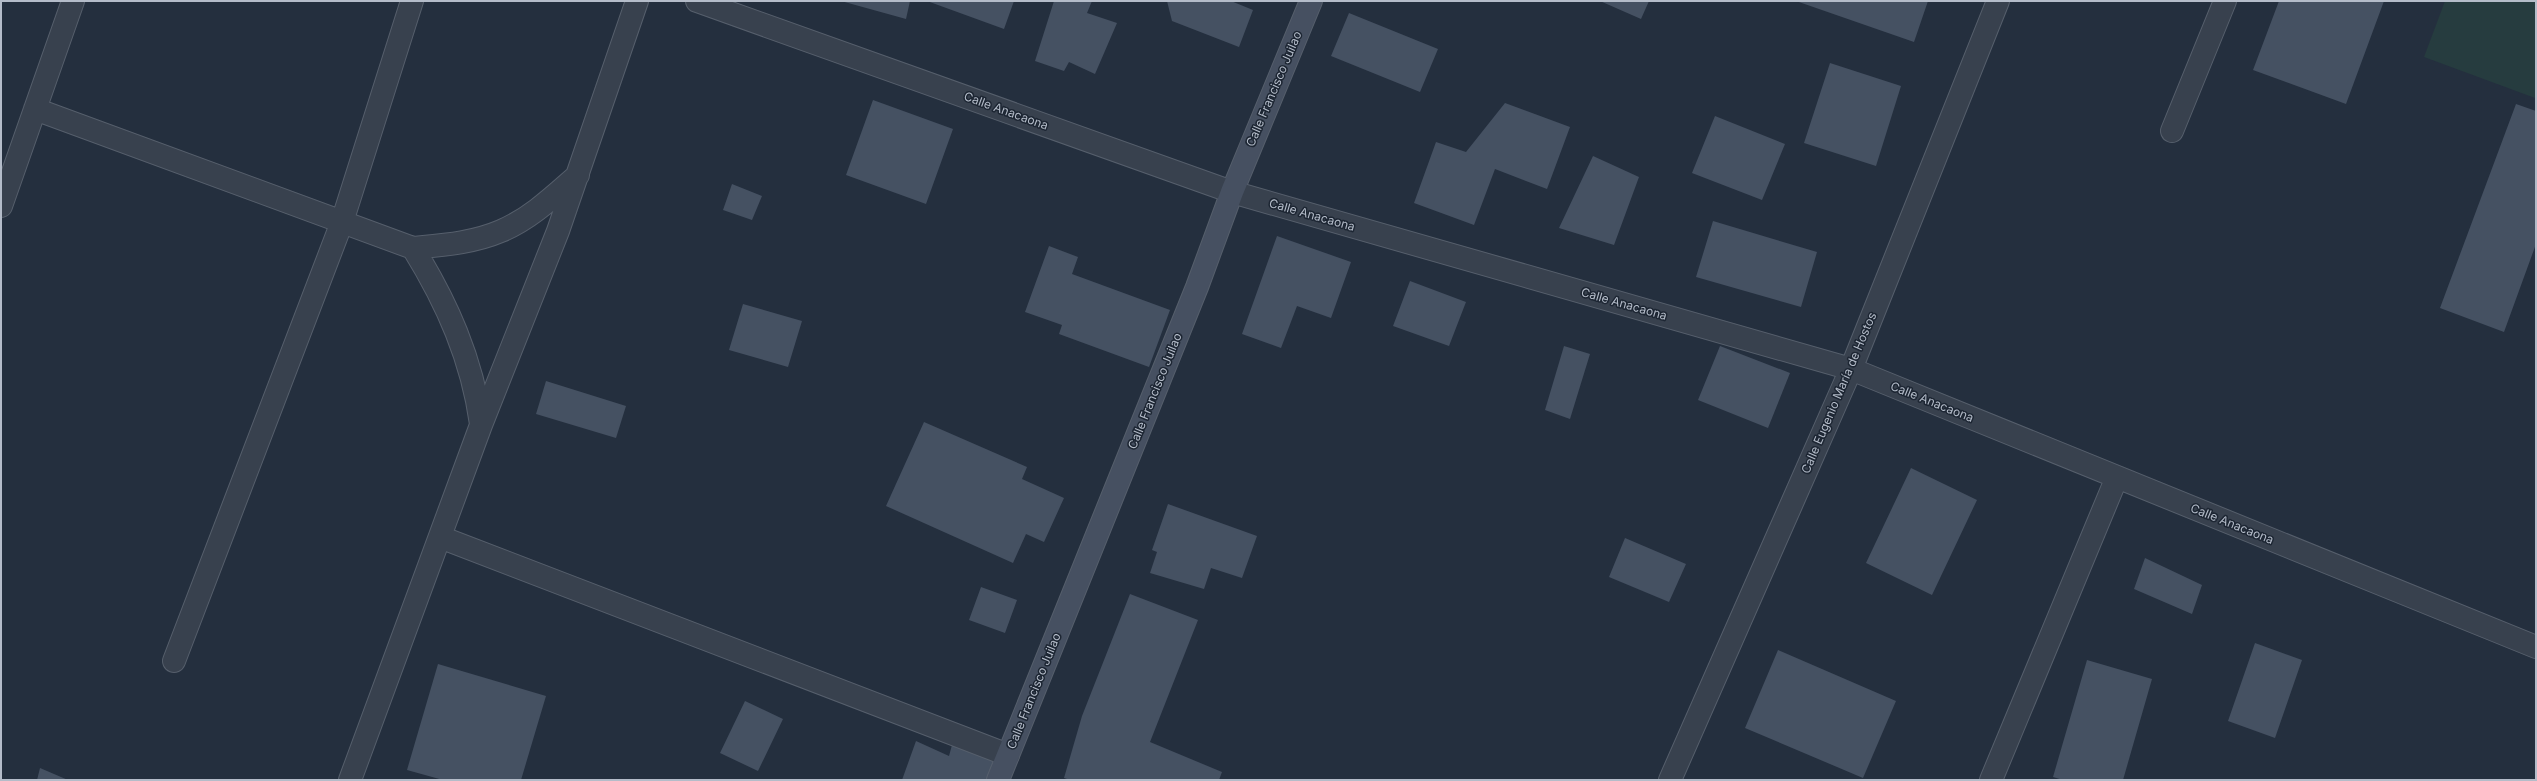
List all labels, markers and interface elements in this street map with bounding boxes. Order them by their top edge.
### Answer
street label: Calle Francisco Juilao [1242,29,1305,149]
street label: Calle Anacaona [962,88,1050,133]
street label: Calle Anacaona [1268,195,1357,234]
street label: Calle Anacaona [1580,284,1669,323]
street label: Calle Eugenio María de Hostos [1798,310,1879,476]
street label: Calle Francisco Juilao [1124,331,1185,451]
street label: Calle Anacaona [1888,378,1976,425]
street label: Calle Anacaona [2188,500,2276,547]
street label: Calle Francisco Juilao [1003,631,1064,751]

